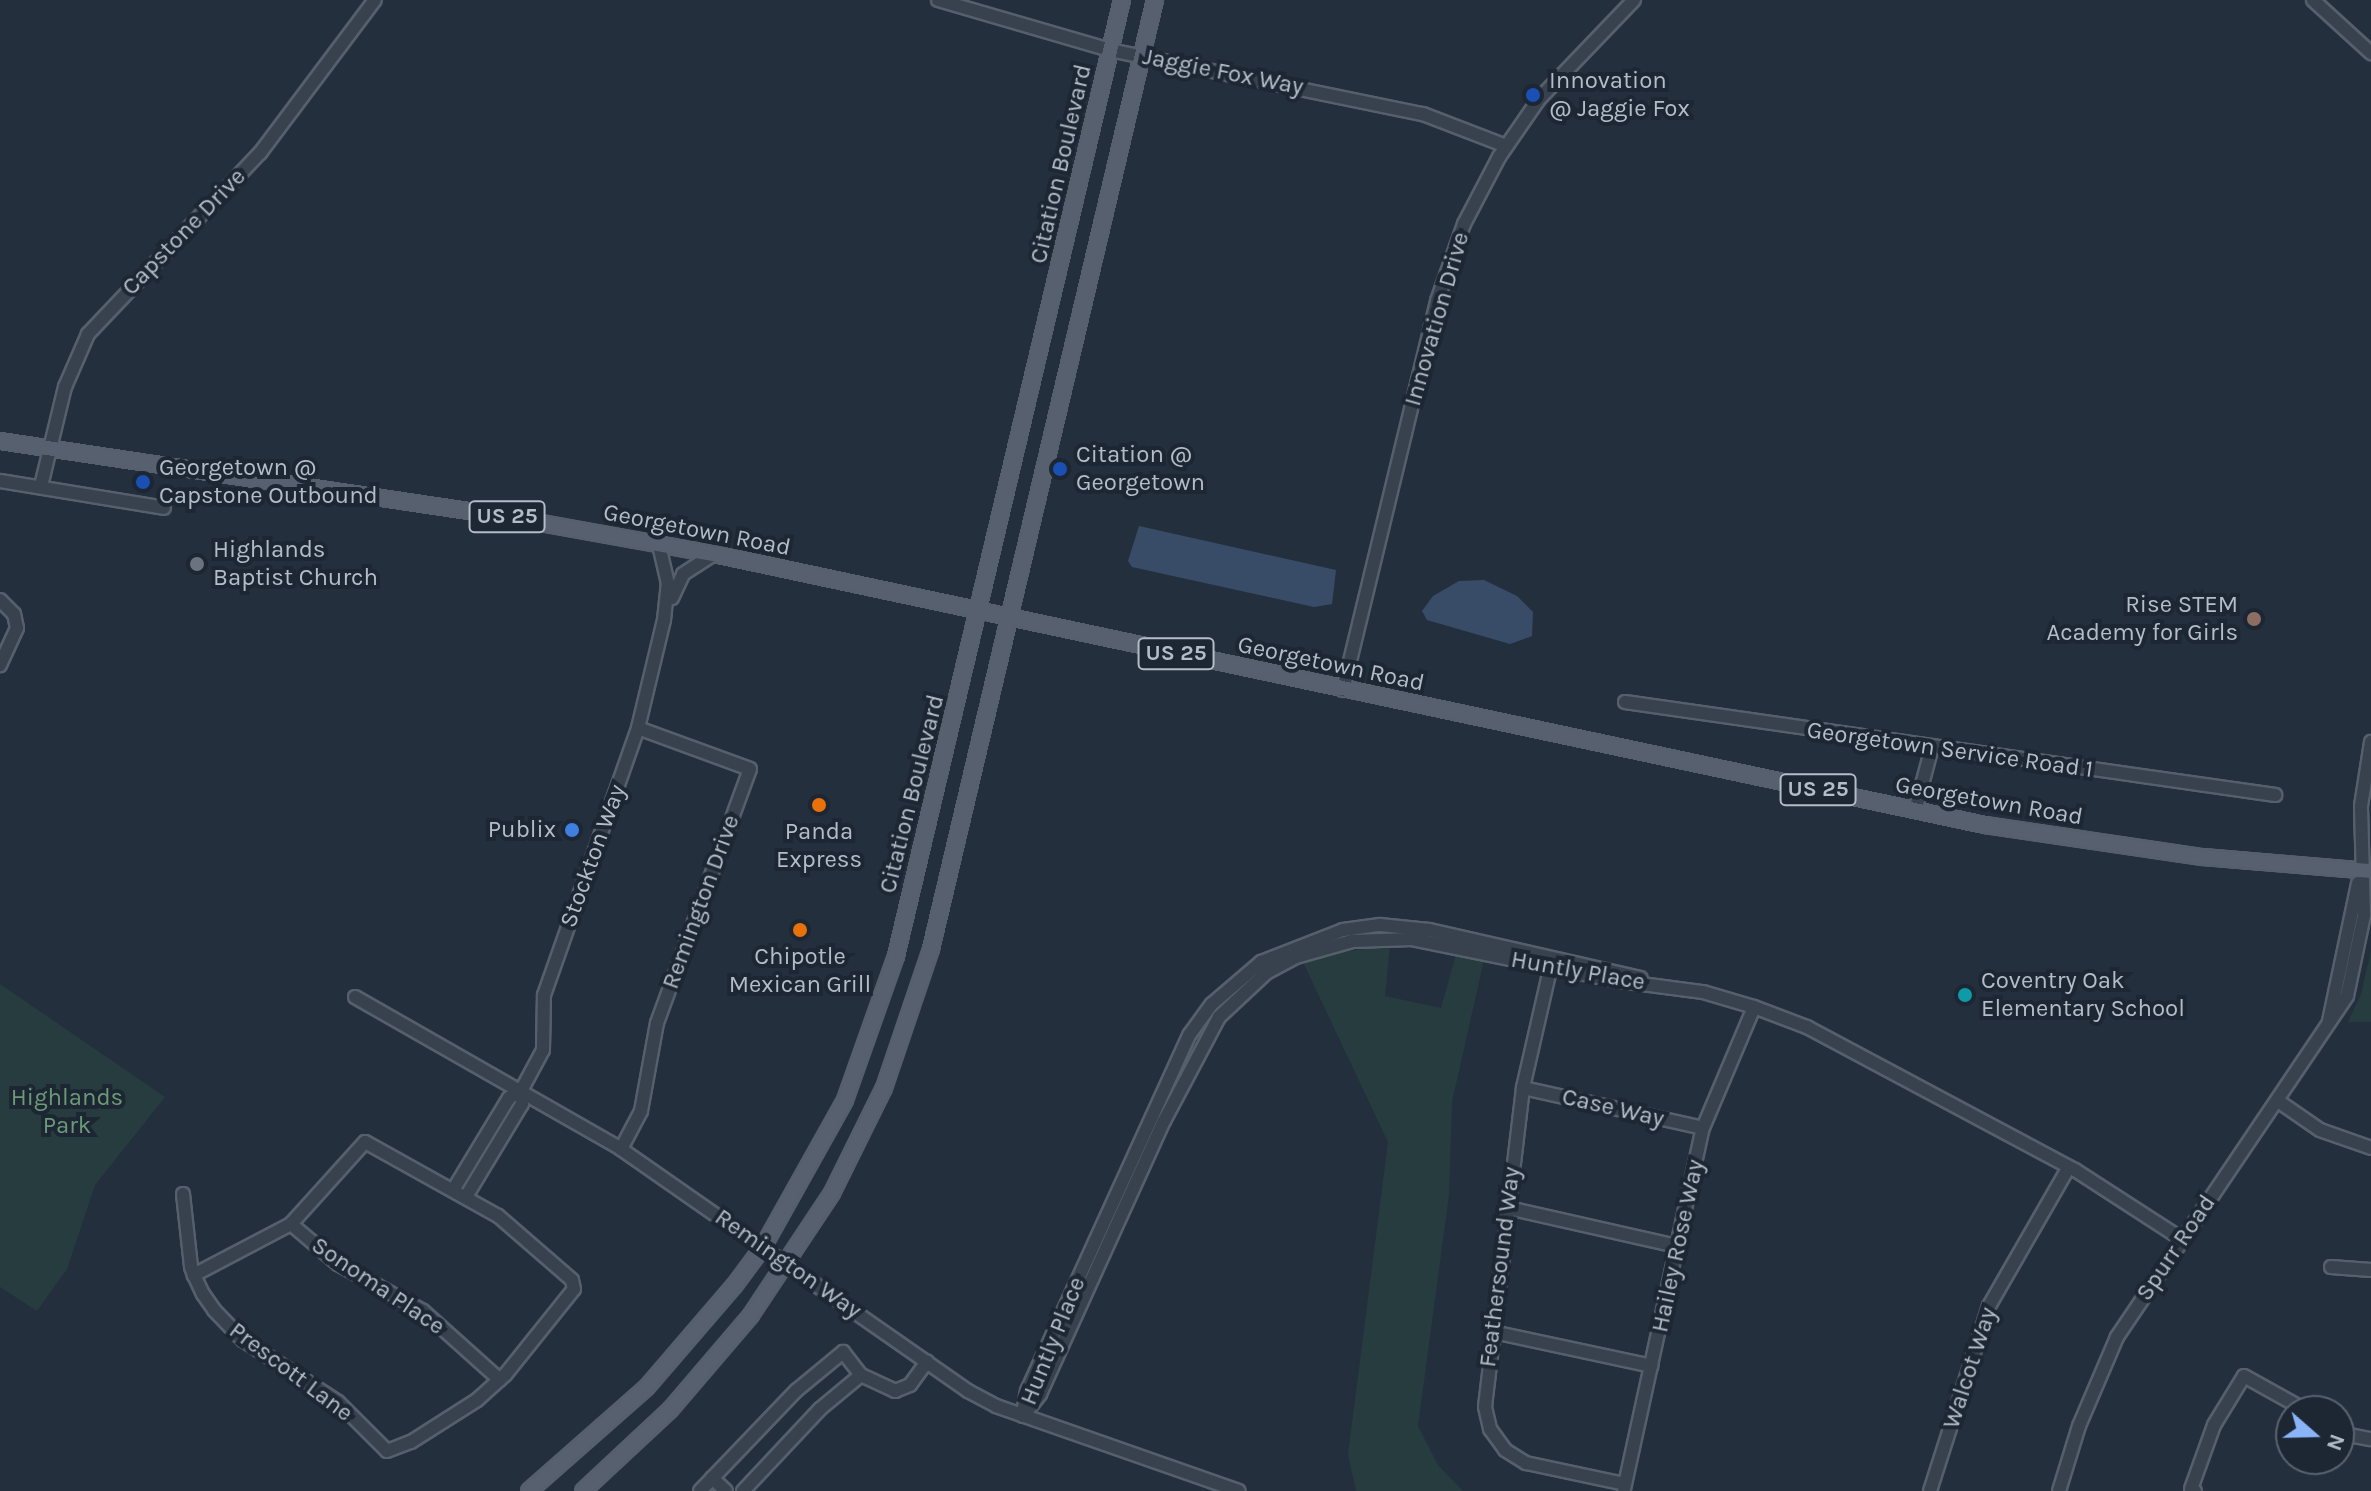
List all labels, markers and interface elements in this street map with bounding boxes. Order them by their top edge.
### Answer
street label: Jaggie Fox Way [1140,42,1306,102]
street label: Citation Boulevard [1024,62,1098,266]
place label: Innovation @ Jaggie Fox [1549,67,1690,123]
marker: Innovation @ Jaggie Fox [1524,86,1542,104]
street label: Capstone Drive [116,163,252,301]
street label: Innovation Drive [1398,229,1476,409]
place label: Citation @ Georgetown [1076,441,1205,497]
place label: Georgetown @ Capstone Outbound [159,454,378,510]
marker: Citation @ Georgetown [1051,460,1069,478]
marker: Georgetown @ Capstone Outbound [134,473,152,491]
street label: Georgetown Road [601,498,793,562]
road number: US 25 [467,499,547,535]
place label: Highlands Baptist Church [213,536,378,592]
marker: Highlands Baptist Church [188,555,206,573]
place label: Rise STEM Academy for Girls [2046,591,2238,647]
marker: Rise STEM Academy for Girls [2245,610,2263,628]
street label: Georgetown Road [1235,630,1427,698]
road number: US 25 [1136,636,1216,672]
street label: Citation Boulevard [873,692,951,896]
street label: Georgetown Service Road 1 [1805,716,2095,784]
street label: Georgetown Road [1893,770,2085,832]
road number: US 25 [1778,772,1858,808]
street label: Stockton Way [554,781,632,931]
marker: Panda Express [810,796,828,814]
street label: Remington Drive [656,811,746,993]
place label: Publix [488,816,556,844]
place label: Panda Express [776,818,862,874]
marker: Publix [563,821,581,839]
marker: Chipotle Mexican Grill [791,921,809,939]
place label: Chipotle Mexican Grill [729,943,871,999]
street label: Huntly Place [1509,945,1647,997]
place label: Coventry Oak Elementary School [1981,967,2185,1023]
marker: Coventry Oak Elementary School [1956,986,1974,1004]
street label: Case Way [1559,1082,1667,1134]
park label: Highlands Park [11,1084,123,1140]
street label: Hailey Rose Way [1646,1157,1710,1335]
street label: Feathersound Way [1473,1165,1527,1369]
street label: Spurr Road [2130,1190,2222,1306]
street label: Remington Way [709,1203,867,1325]
street label: Sonoma Place [306,1231,450,1341]
street label: Huntly Place [1014,1273,1092,1409]
street label: Walcot Way [1937,1304,2003,1432]
street label: Prescott Lane [223,1316,359,1428]
north arrow [2275,1395,2355,1475]
text: N [2321,1431,2351,1454]

